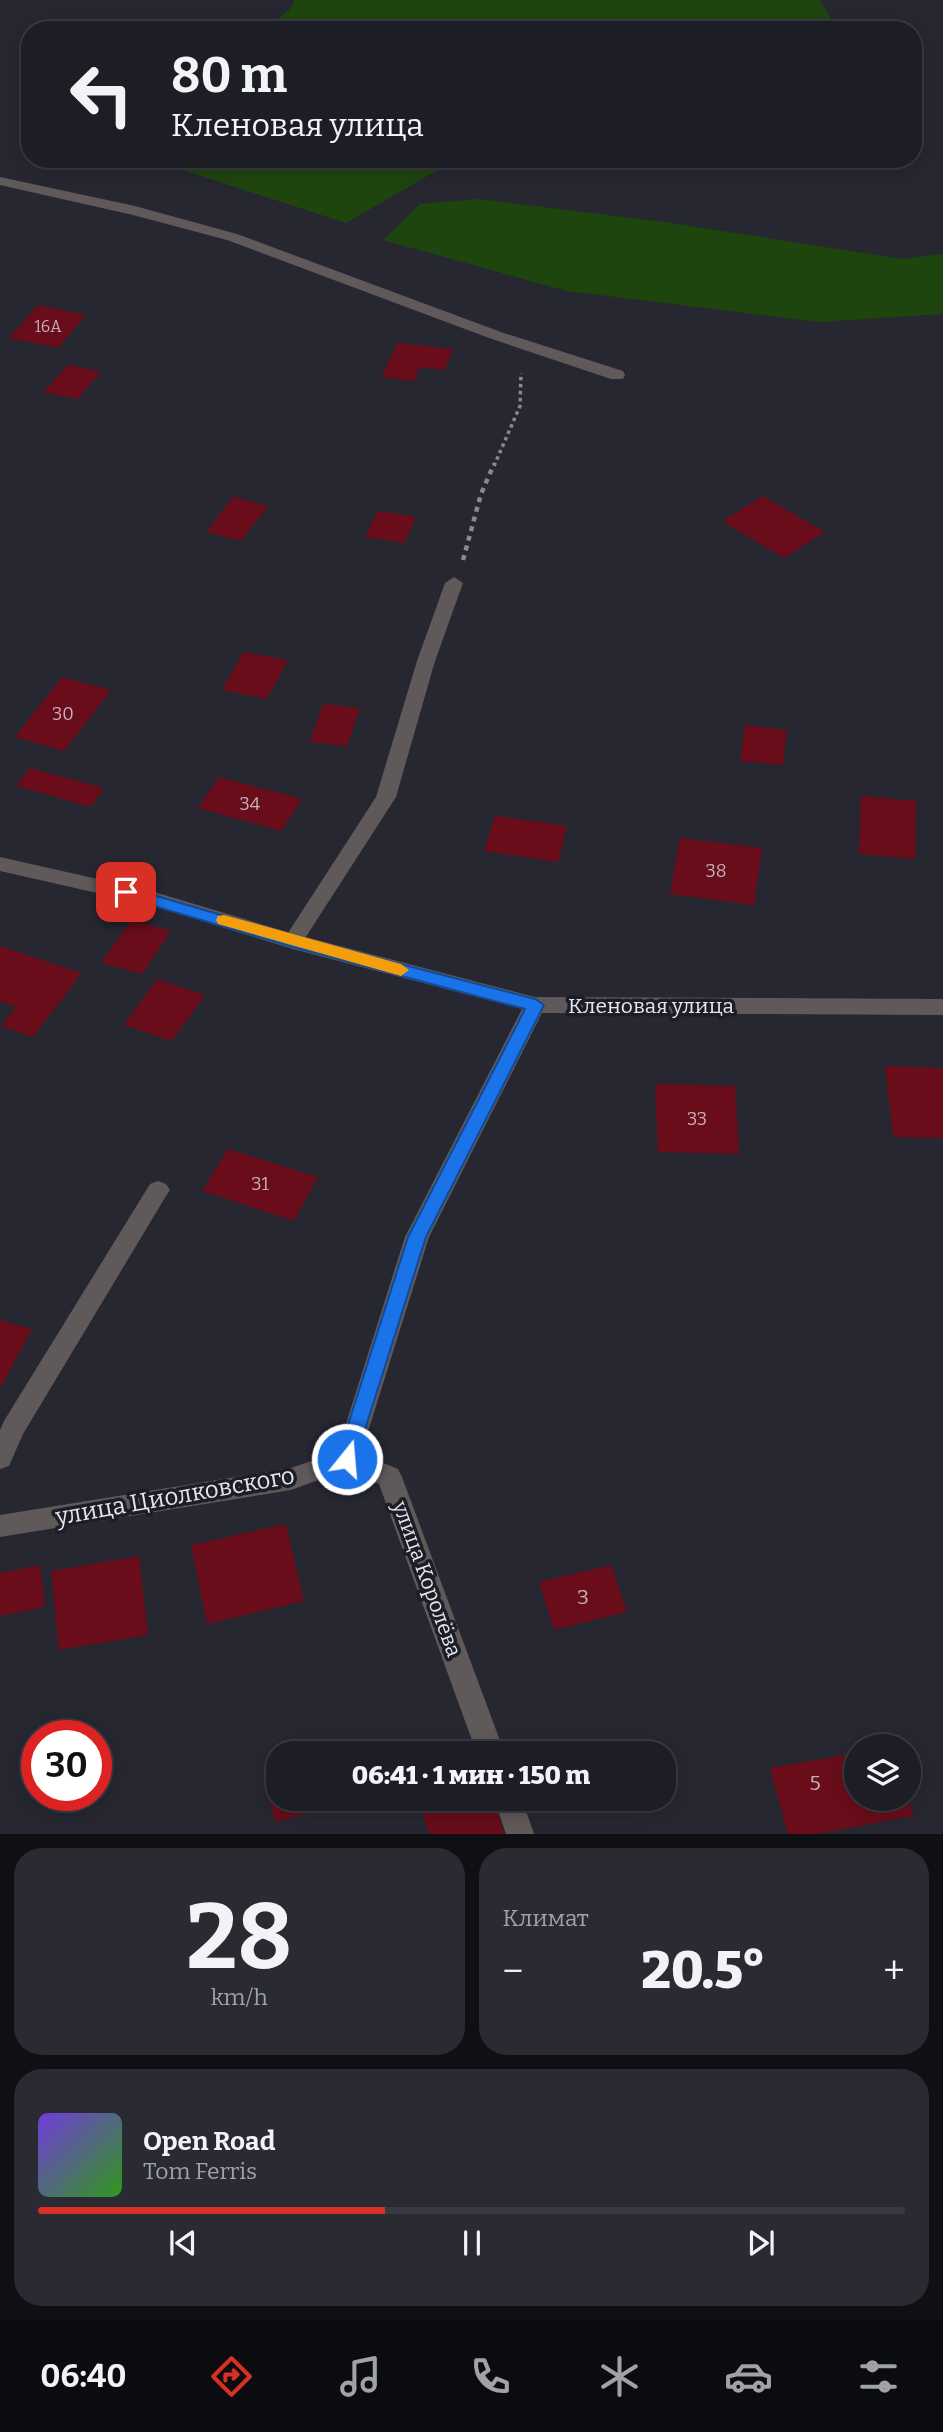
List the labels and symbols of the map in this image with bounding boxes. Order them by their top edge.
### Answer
house number: 16А [34,317,62,336]
house number: 30 [52,703,74,725]
house number: 34 [240,793,261,815]
house number: 38 [705,860,727,882]
pin [96,862,156,922]
street label: Кленовая улица [568,993,734,1019]
house number: 33 [687,1108,707,1130]
house number: 31 [251,1173,269,1195]
position arrow [310,1422,384,1496]
street label: улица Циолковского [52,1461,297,1531]
street label: улица Королёва [386,1497,467,1661]
house number: 3 [577,1584,589,1610]
speed limit sign: 30 [21,1720,112,1811]
house number: 5 [809,1770,821,1796]

